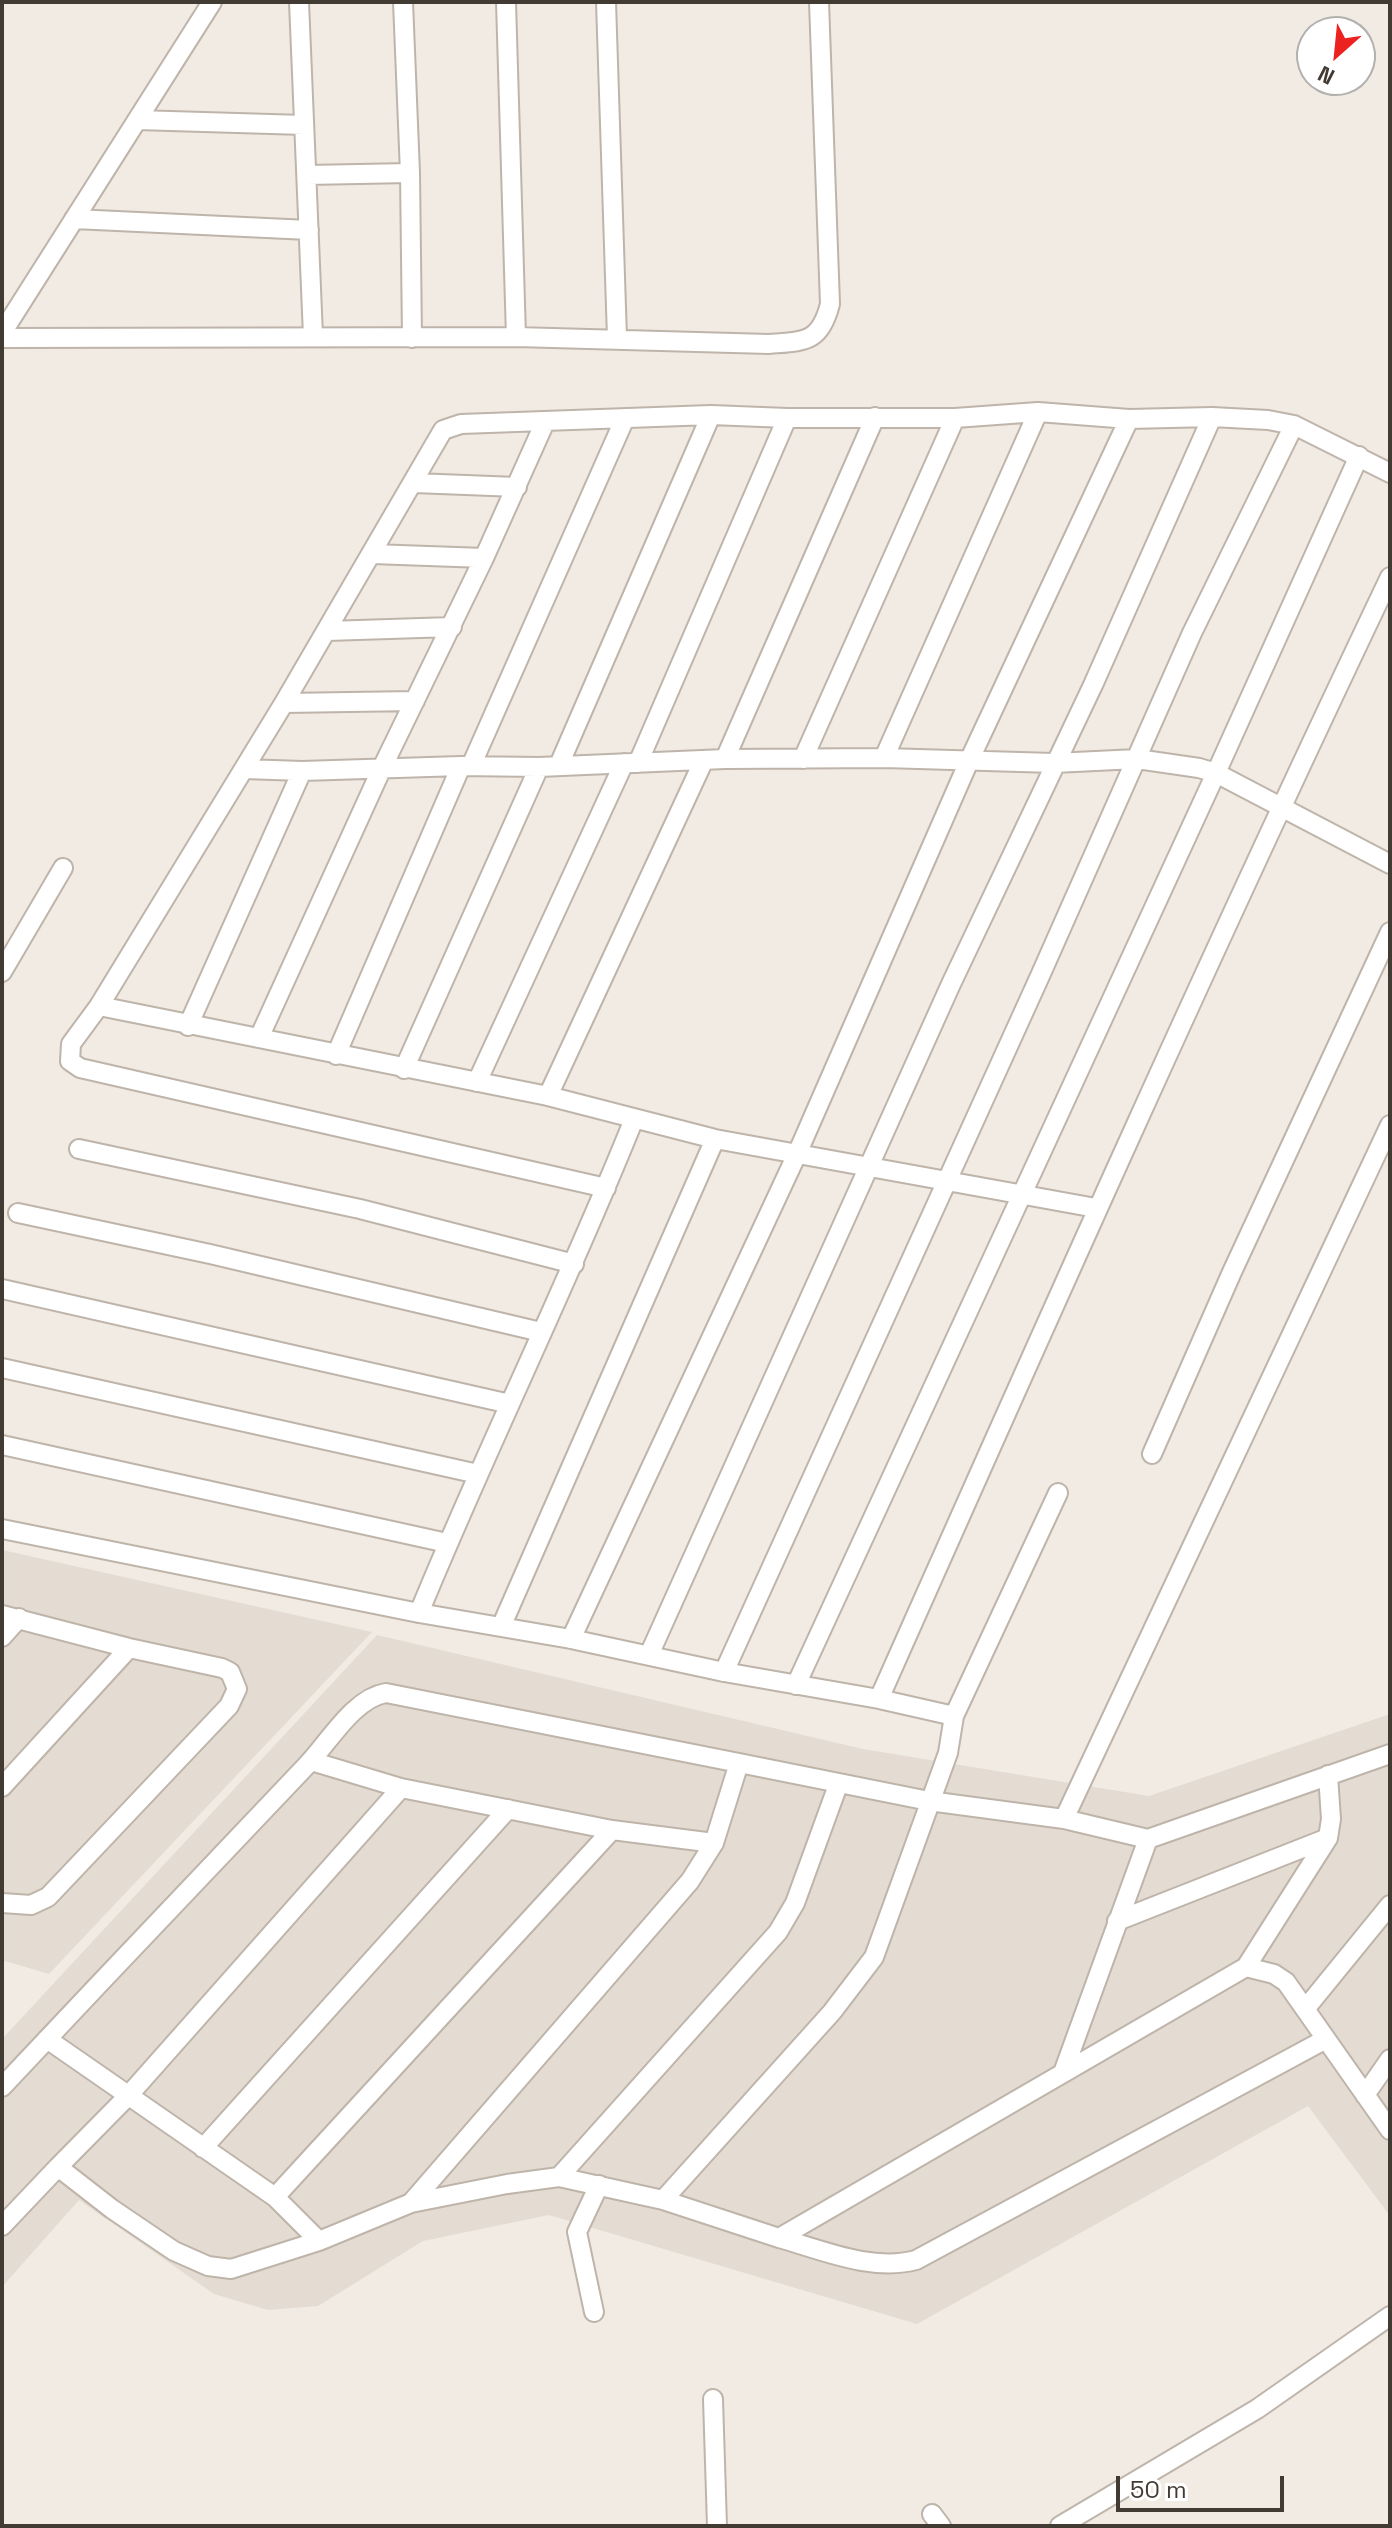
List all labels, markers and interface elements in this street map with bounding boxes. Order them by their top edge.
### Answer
north arrow [1296,16,1376,96]
text: N [1313,60,1339,91]
scale bar [1120,2460,1288,2510]
text: 50 m [1130,2474,1187,2505]

